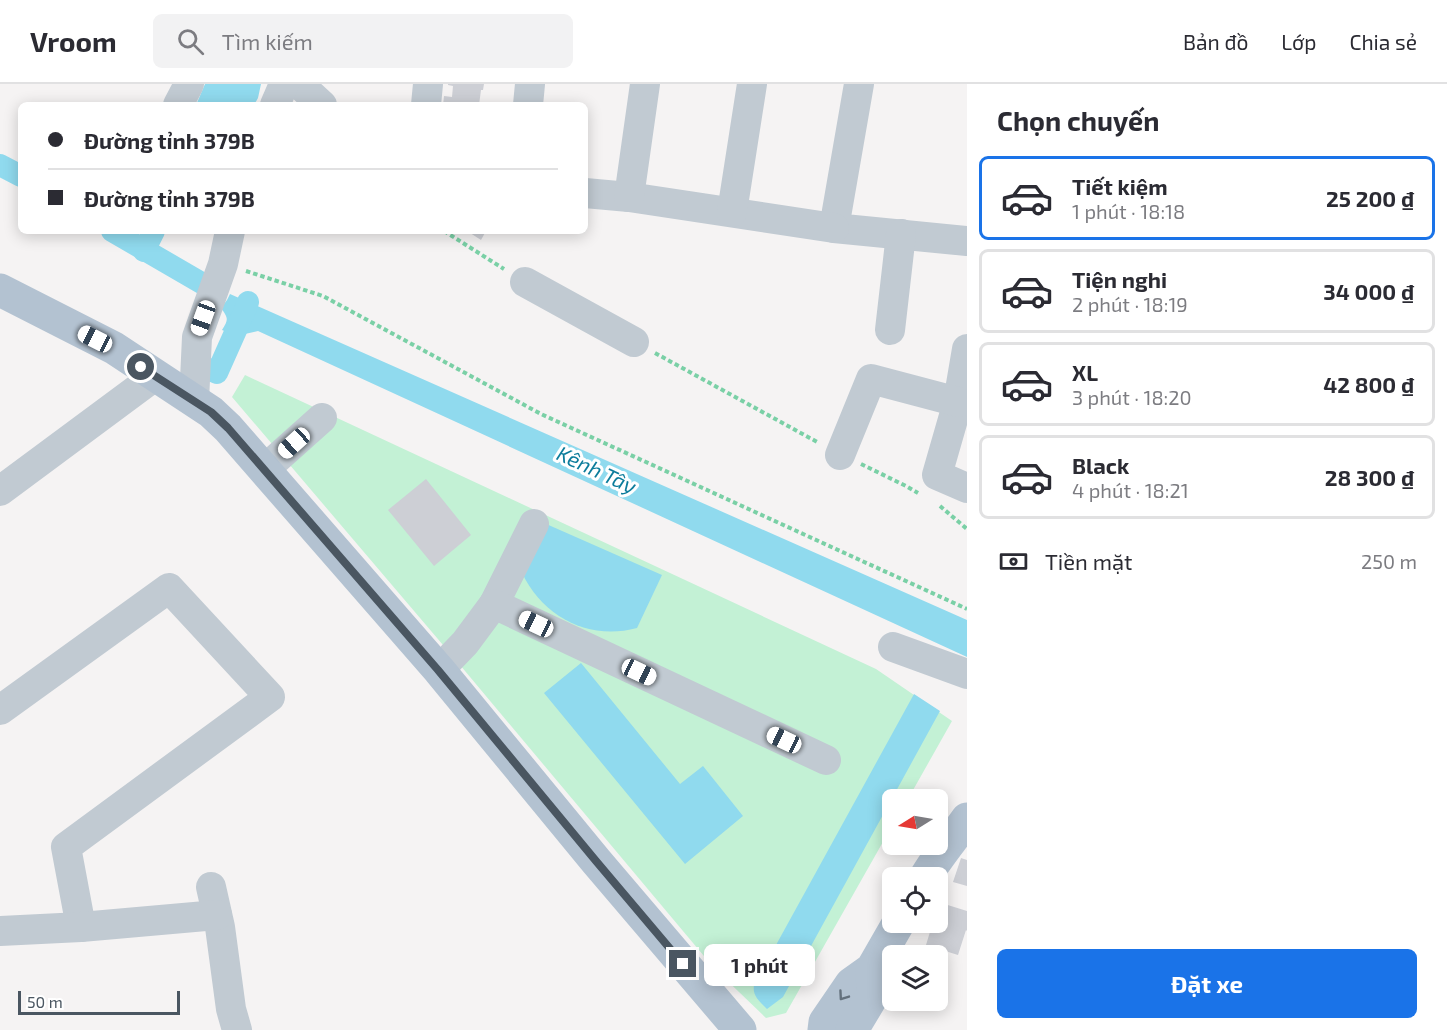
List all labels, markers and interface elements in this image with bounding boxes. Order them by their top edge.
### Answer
search box [153,14,573,68]
text: Vroom [30,24,117,58]
icon: search [174,25,207,58]
text: Tìm kiếm [222,28,313,54]
text: Bản đồ [1183,29,1248,54]
text: Lớp [1281,29,1316,54]
text: Chia sẻ [1349,29,1417,54]
text: Chọn chuyến [997,104,1160,136]
text: Đường tỉnh 379B [84,127,255,153]
icon: car [1000,171,1054,225]
text: Tiết kiệm [1072,173,1168,199]
text: Đường tỉnh 379B [84,185,255,211]
text: 25 200 ₫ [1326,185,1414,211]
text: 1 phút · 18:18 [1072,199,1185,223]
icon: car [1000,264,1054,318]
text: Tiện nghi [1072,266,1167,292]
text: 34 000 ₫ [1323,278,1414,304]
text: 2 phút · 18:19 [1072,292,1188,316]
car [188,298,218,338]
car [75,323,115,355]
route start [127,353,154,380]
icon: car [1000,357,1054,411]
text: XL [1072,359,1098,385]
text: 42 800 ₫ [1323,371,1414,397]
text: 3 phút · 18:20 [1072,385,1192,409]
car [275,424,313,462]
water label: Kênh Tây [553,440,641,499]
icon: car [1000,450,1054,504]
text: Black [1072,452,1129,478]
text: 28 300 ₫ [1325,464,1414,490]
text: 4 phút · 18:21 [1072,478,1189,502]
icon: cash [997,545,1030,578]
text: Tiền mặt [1045,548,1132,574]
text: 250 m [1361,549,1417,573]
car [516,608,556,640]
car [619,656,659,688]
car [764,724,804,756]
north arrow [882,789,948,855]
map controls [882,789,948,1011]
button: locate [882,867,948,933]
callout: 1 phút [704,943,815,985]
button: layers [882,945,948,1011]
button: Đặt xe [997,949,1417,1018]
route end [669,950,696,977]
text: 1 phút [731,953,788,977]
scale bar [18,988,180,1016]
one-way arrow [839,989,850,1000]
text: 50 m [27,992,63,1011]

